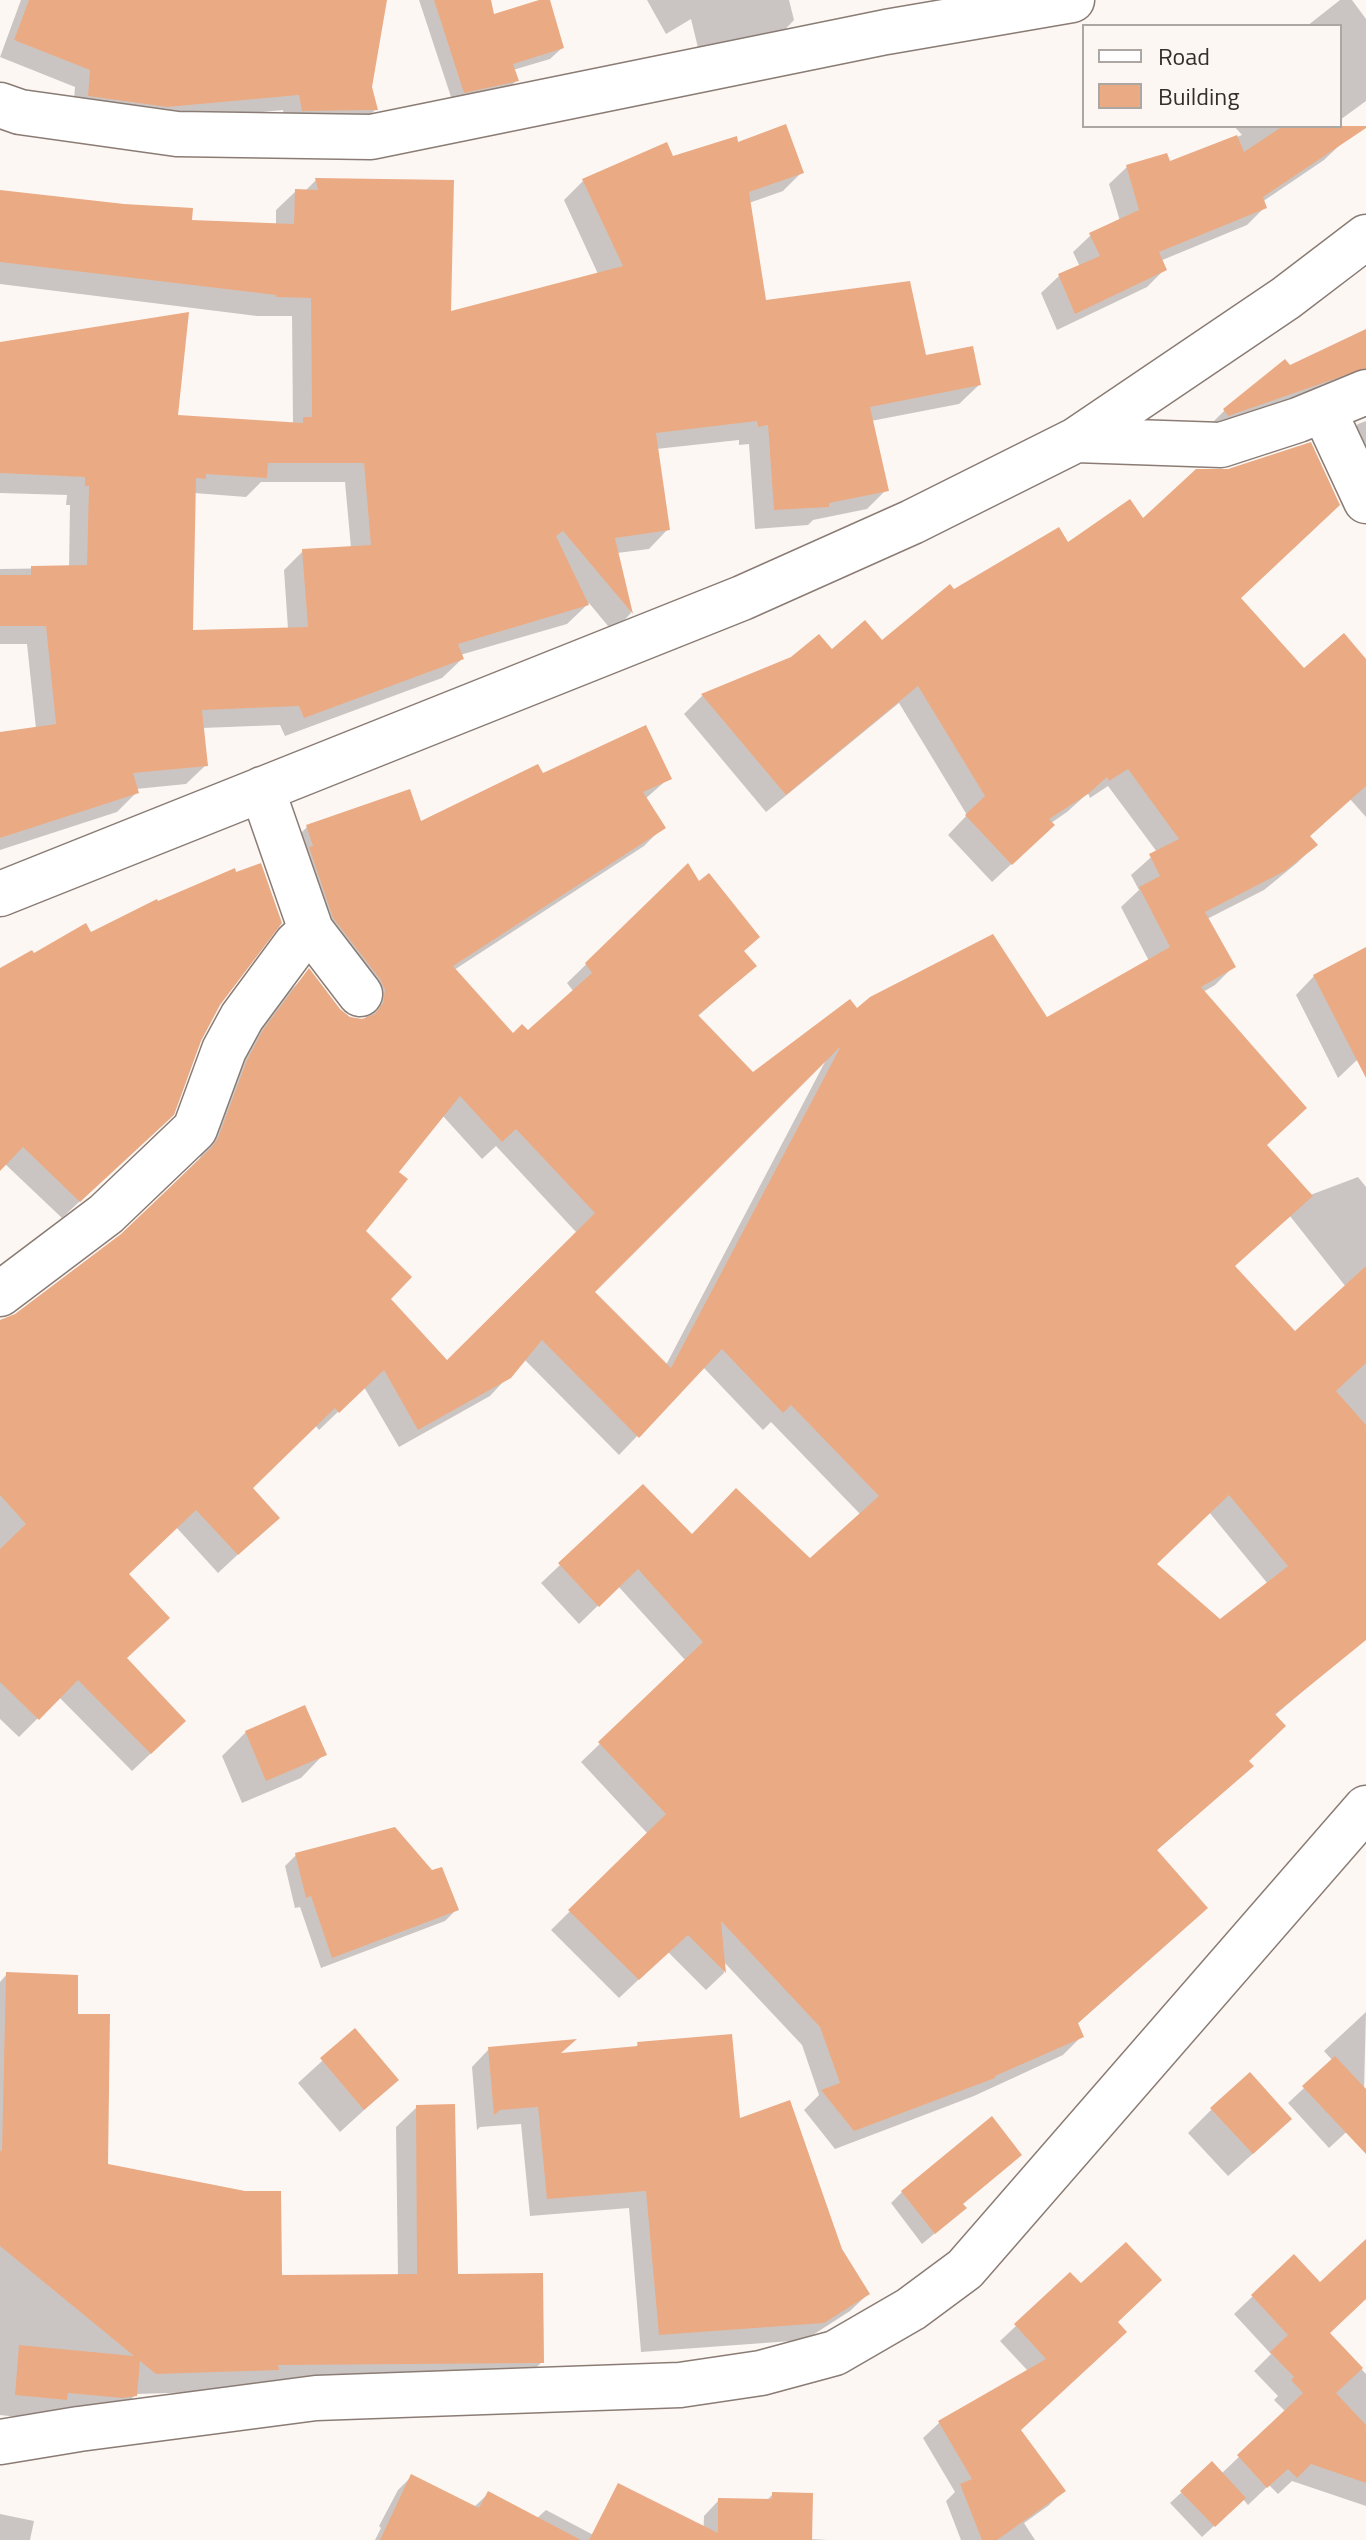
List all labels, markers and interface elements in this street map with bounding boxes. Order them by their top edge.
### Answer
legend [1082,24,1342,128]
text: Road [1158,38,1210,74]
text: Building [1158,78,1240,114]

